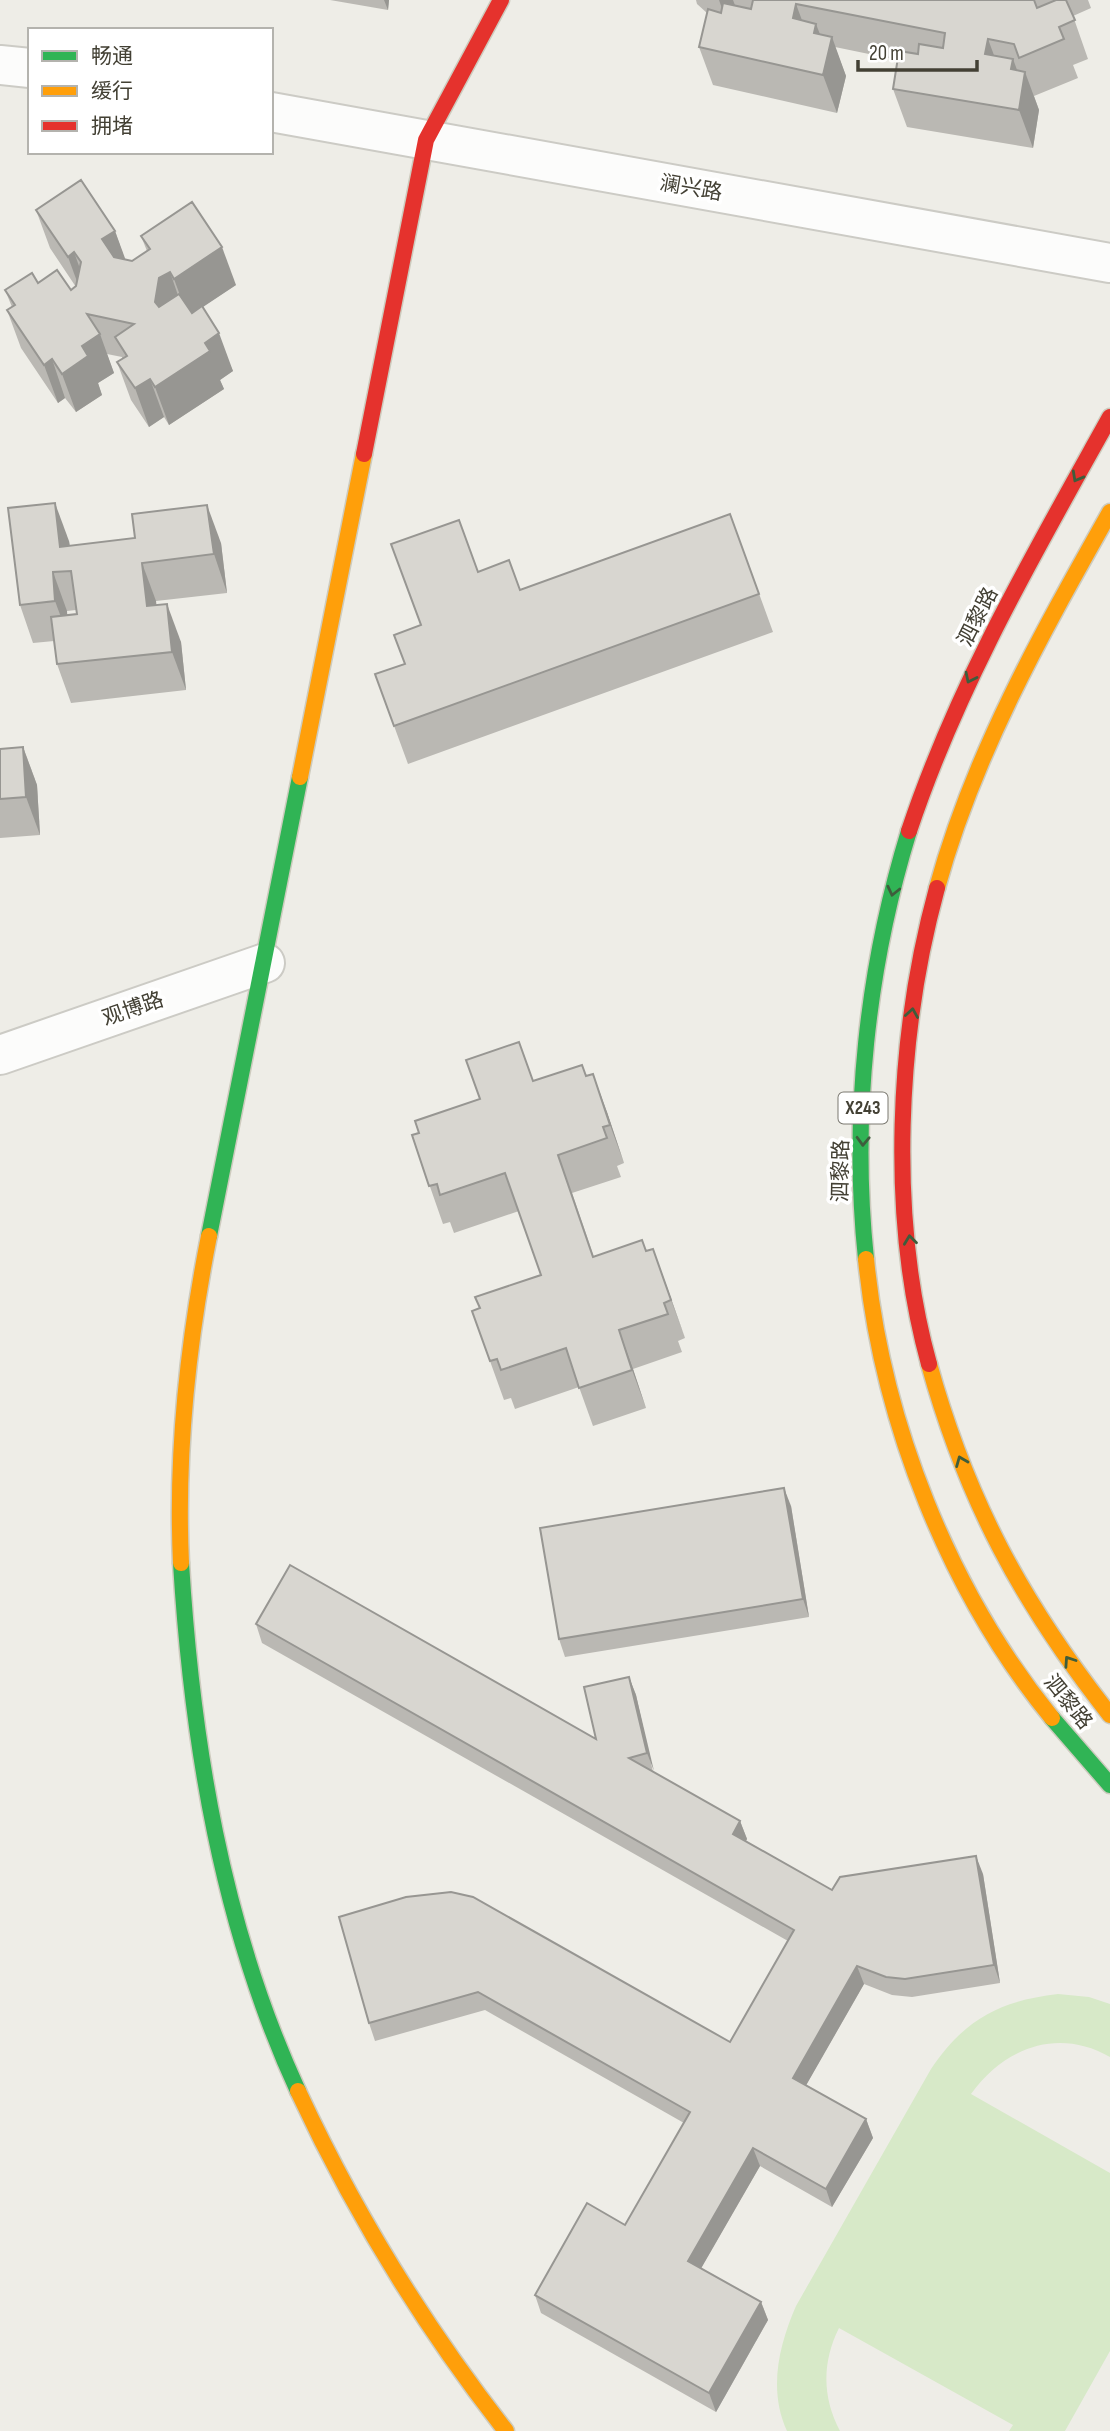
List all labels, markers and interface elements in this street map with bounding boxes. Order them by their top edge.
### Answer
legend [28,28,273,154]
scale bar [858,28,977,72]
text: 20 m [869,41,904,66]
text: 畅通 [91,44,133,69]
text: 缓行 [91,79,133,104]
text: 拥堵 [91,114,133,139]
street label: 澜兴路 [658,170,724,206]
one-way arrow [1072,470,1085,482]
street label: 泗黎路 [953,583,1003,651]
one-way arrow [965,671,979,683]
one-way arrow [887,885,902,897]
street label: 观博路 [99,987,167,1031]
one-way arrow [904,1007,919,1019]
road number: X243 [838,1092,888,1124]
one-way arrow [855,1136,870,1147]
street label: 泗黎路 [828,1139,854,1203]
one-way arrow [902,1235,917,1246]
one-way arrow [955,1456,969,1468]
one-way arrow [1064,1655,1077,1668]
street label: 泗黎路 [1038,1670,1098,1734]

